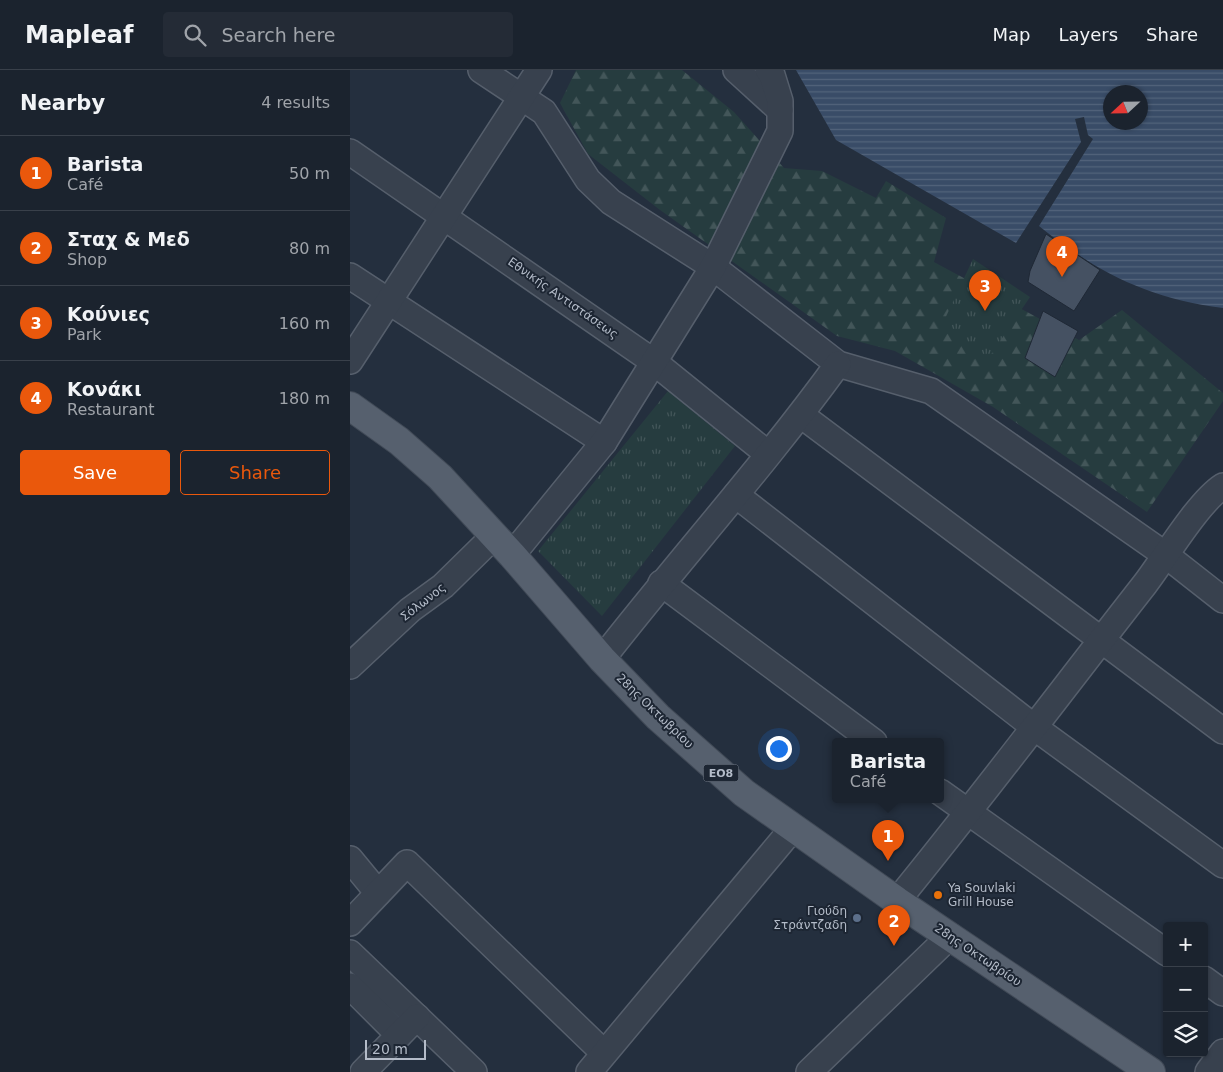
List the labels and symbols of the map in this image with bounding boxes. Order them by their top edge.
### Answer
north arrow [1103,85,1148,130]
pin: 4 [1046,236,1078,277]
street label: Εθνικής Αντιστάσεως [505,255,621,341]
pin: 3 [969,270,1001,311]
street label: Σόλωνος [398,580,448,624]
street label: 28ης Οκτωβρίου [614,671,696,751]
your location [766,736,792,762]
road number: ΕΟ8 [704,764,738,781]
pin: 1 [872,820,904,861]
place label: Ya Souvlaki Grill House [947,881,1015,909]
marker: Ya Souvlaki Grill House [932,889,944,901]
place label: Γιούδη Στράντζαδη [773,904,847,932]
pin: 2 [878,905,910,946]
marker: Γιούδη Στράντζαδη [851,912,863,924]
street label: 28ης Οκτωβρίου [932,921,1024,989]
scale bar [365,1037,426,1060]

